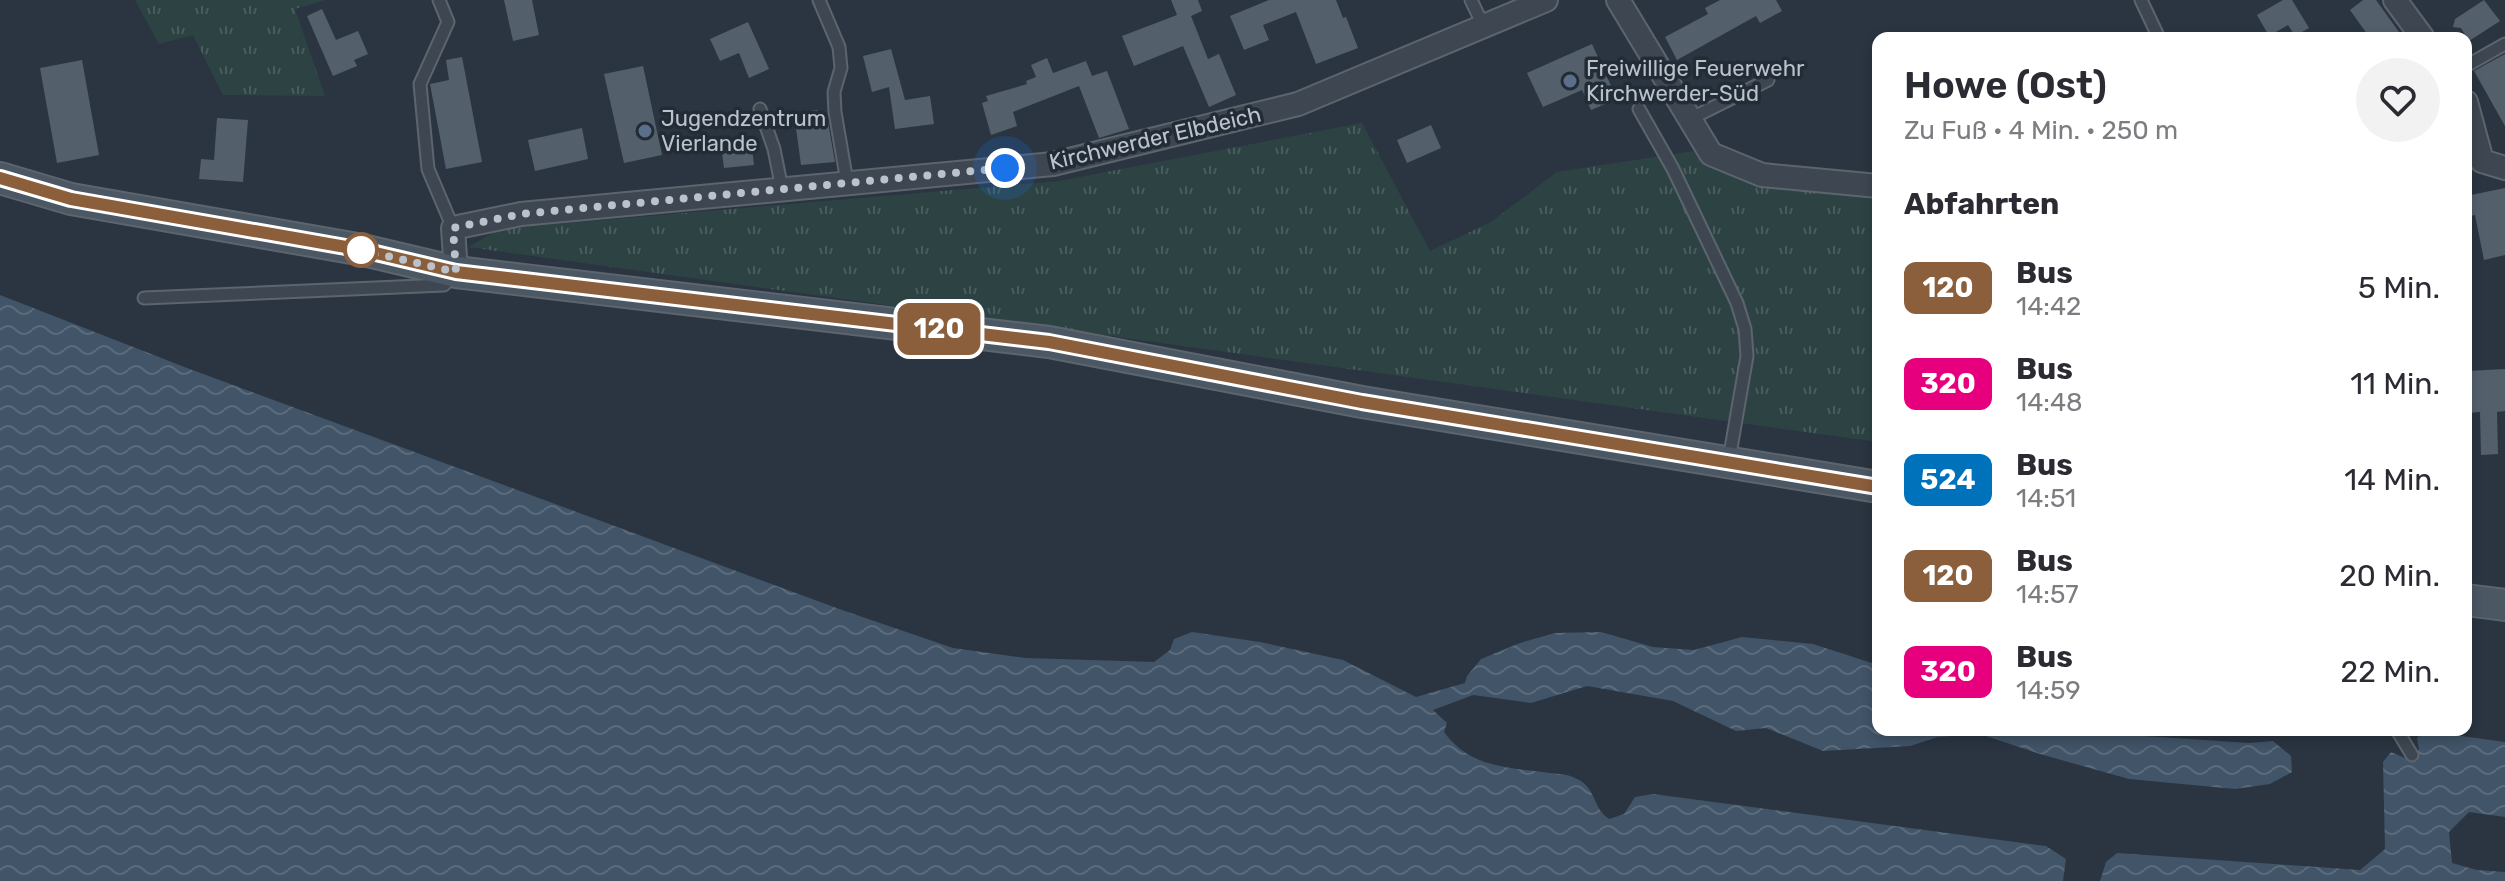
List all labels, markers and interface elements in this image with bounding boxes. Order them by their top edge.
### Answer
place label: Freiwillige Feuerwehr Kirchwerder-Süd [1586,55,1805,107]
button: heart [2356,58,2440,142]
text: Howe (Ost) [1904,62,2107,108]
marker: Freiwillige Feuerwehr Kirchwerder-Süd [1561,72,1579,90]
street label: Kirchwerder Elbdeich [1046,100,1264,176]
place label: Jugendzentrum Vierlande [661,105,826,157]
text: Zu Fuß · 4 Min. · 250 m [1904,115,2178,146]
marker: Jugendzentrum Vierlande [636,122,654,140]
your location [985,148,1025,188]
text: Abfahrten [1904,186,2059,222]
unlabelled marker [344,233,378,267]
text: Bus [2016,255,2073,291]
text: 5 Min. [2358,270,2440,306]
text: 120 [1922,271,1974,304]
text: 14:42 [2016,291,2081,322]
line badge: 120 [893,303,985,355]
text: 120 [913,312,965,345]
text: Bus [2016,351,2073,387]
text: 11 Min. [2350,366,2440,402]
text: 320 [1920,367,1976,400]
text: 14:48 [2016,387,2083,418]
text: Bus [2016,447,2073,483]
text: 14 Min. [2344,462,2440,498]
text: 524 [1920,463,1976,496]
text: 14:51 [2016,483,2076,514]
text: Bus [2016,543,2073,579]
text: 20 Min. [2339,558,2440,594]
text: 120 [1922,559,1974,592]
text: 14:57 [2016,579,2079,610]
text: Bus [2016,639,2073,675]
text: 22 Min. [2341,654,2440,690]
text: 320 [1920,655,1976,688]
text: 14:59 [2016,675,2081,706]

